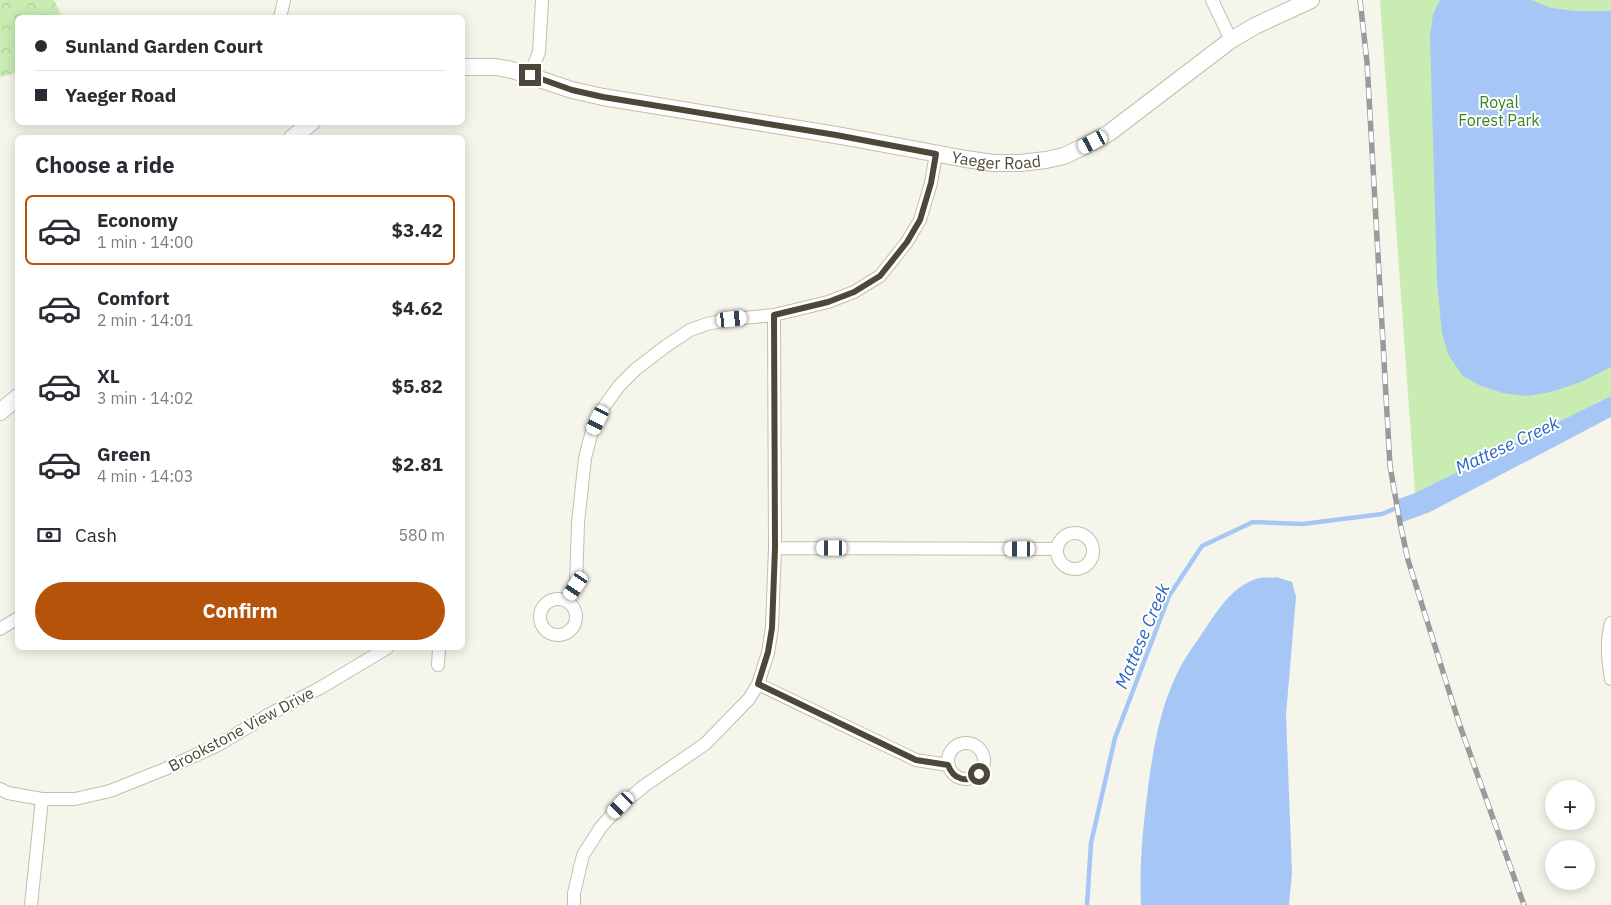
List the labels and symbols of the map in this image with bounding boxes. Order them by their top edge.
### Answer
route end [519,64,541,86]
park label: Royal Forest Park [1458,92,1540,130]
car [1076,129,1109,155]
street label: Yaeger Road [950,147,1042,173]
car [716,310,747,328]
car [584,403,611,437]
water label: Mattese Creek [1451,411,1563,479]
car [817,541,847,556]
car [1005,542,1035,557]
car [561,569,590,603]
water label: Mattese Creek [1110,579,1175,692]
street label: Brookstone View Drive [165,682,317,776]
route start [968,763,990,785]
car [605,789,636,821]

